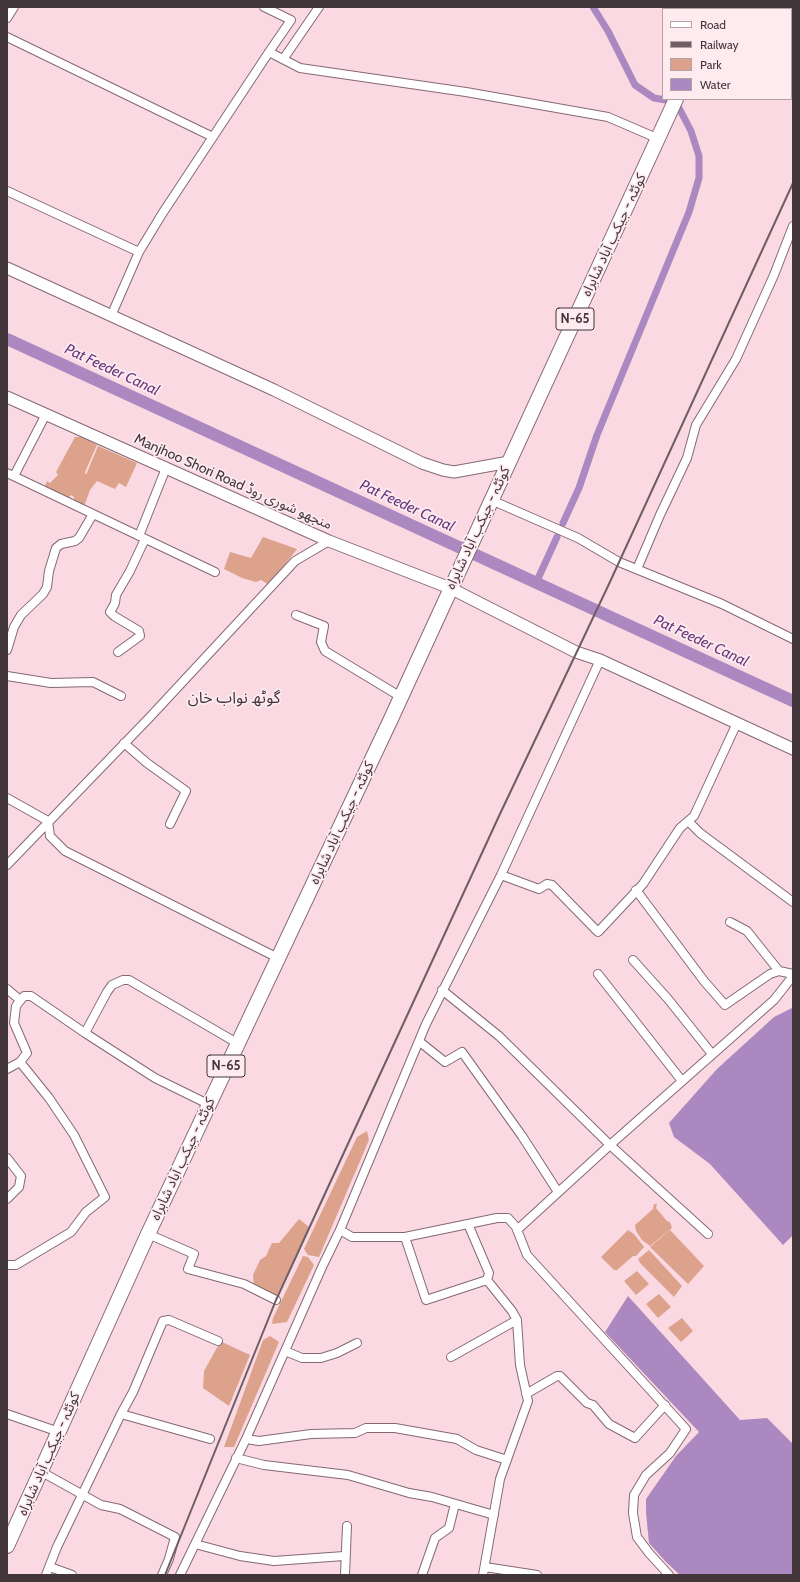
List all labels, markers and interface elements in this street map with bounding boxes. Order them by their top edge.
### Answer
legend [662,8,792,100]
text: Road [700,17,726,32]
text: Railway [700,37,738,52]
text: Park [700,57,722,72]
text: Water [700,77,730,92]
street label: کوئٹہ - جیکب آباد شاہراہ [578,171,650,299]
road number: N-65 [556,308,594,330]
water label: Pat Feeder Canal [62,340,162,400]
street label: Manjhoo Shori Road منجھو شوری روڈ [131,431,335,533]
street label: کوئٹہ - جیکب آباد شاہراہ [442,464,514,592]
water label: Pat Feeder Canal [357,476,457,536]
water label: Pat Feeder Canal [651,611,751,671]
district label: گوٹھ نواب خان [188,688,280,708]
street label: کوئٹہ - جیکب آباد شاہراہ [306,759,378,887]
road number: N-65 [207,1055,245,1077]
street label: کوئٹہ - جیکب آباد شاہراہ [147,1095,219,1223]
street label: کوئٹہ - جیکب آباد شاہراہ [14,1390,84,1518]

